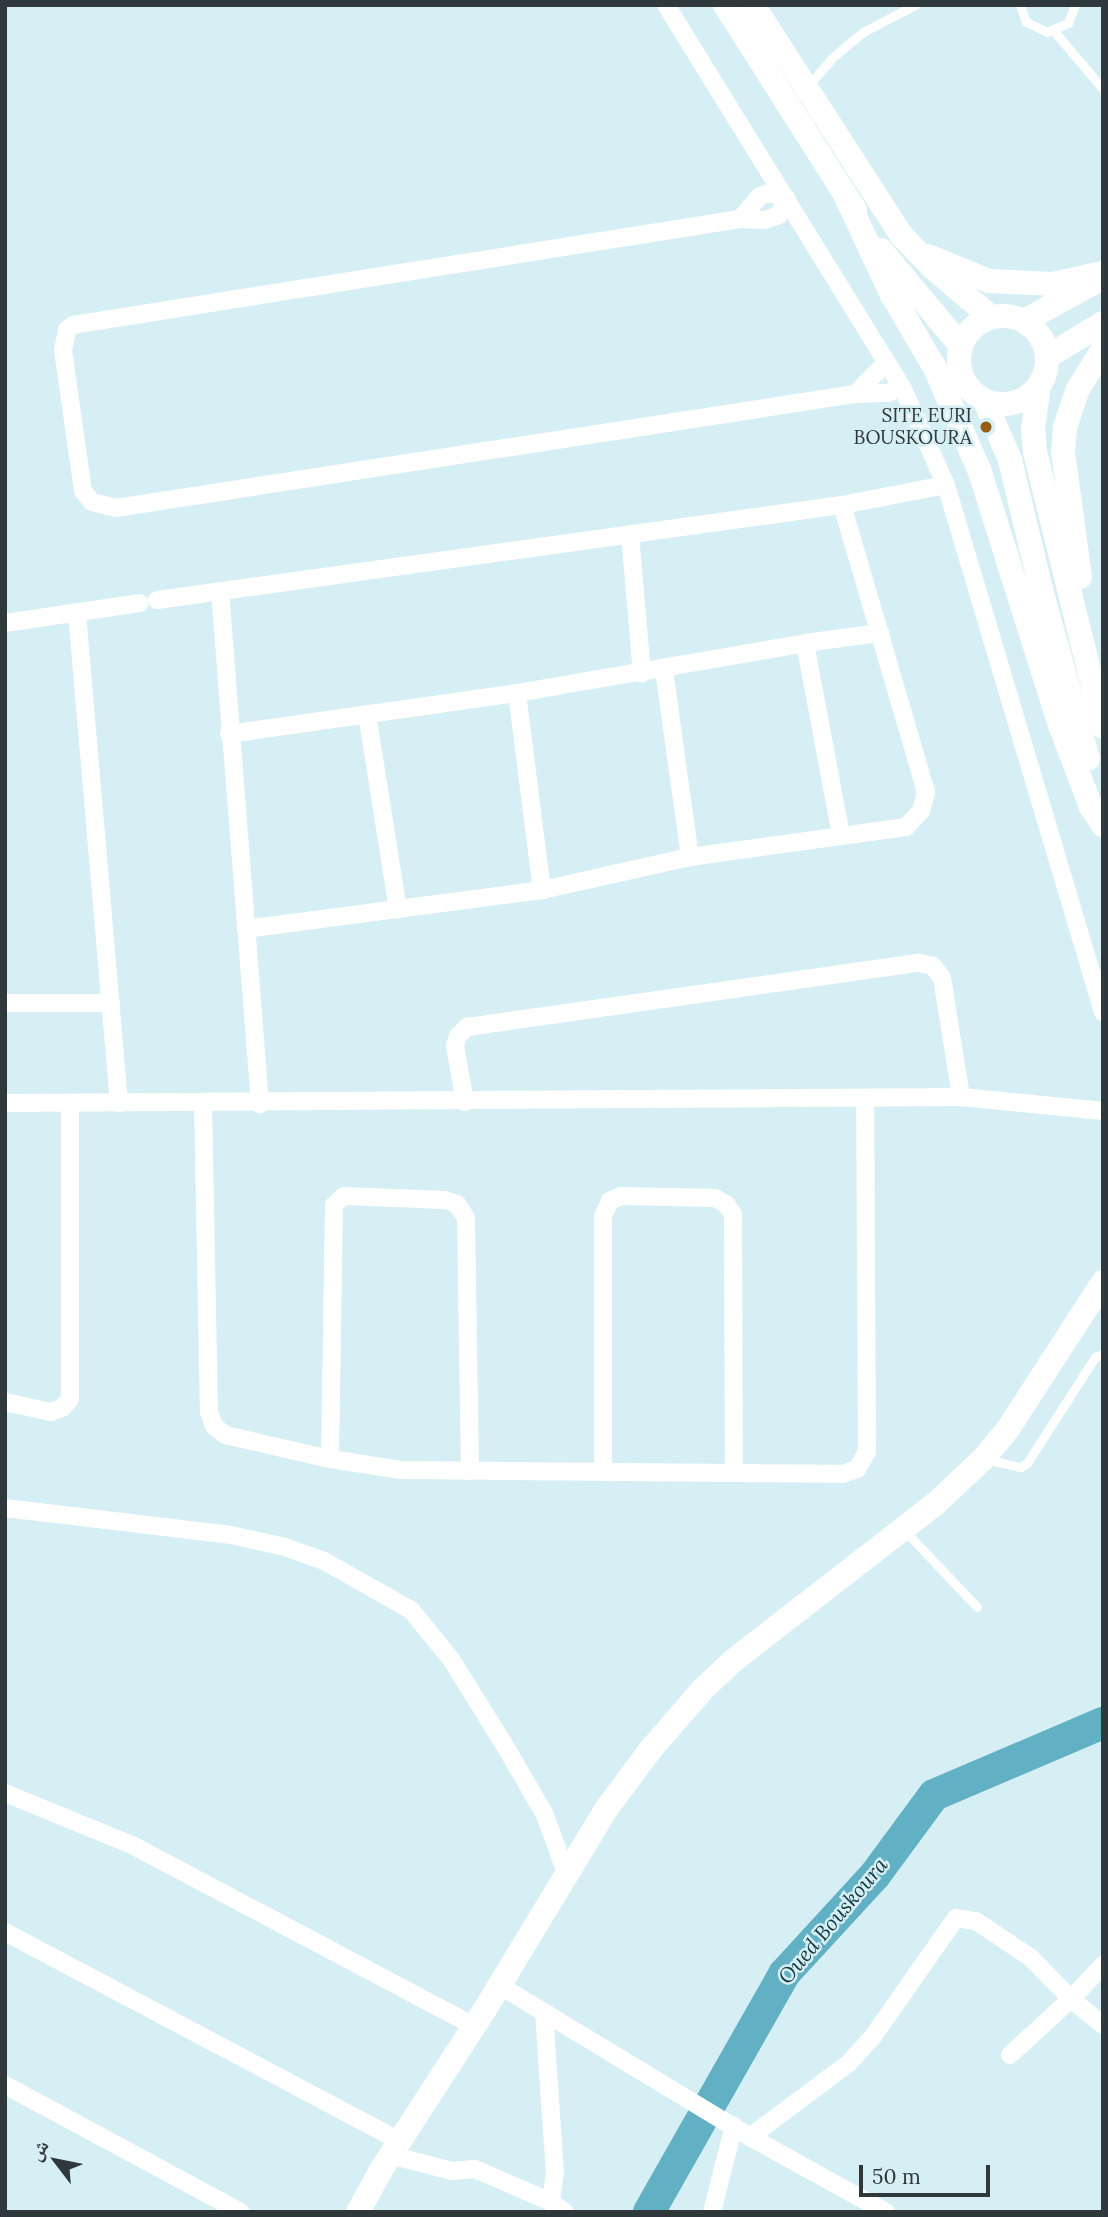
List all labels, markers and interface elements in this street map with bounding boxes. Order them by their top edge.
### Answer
place label: SITE EURI BOUSKOURA [854,405,972,449]
marker: SITE EURI BOUSKOURA [978,419,994,435]
water label: Oued Bouskoura [773,1853,893,1989]
north arrow [21,2126,91,2196]
text: ش [23,2135,54,2165]
scale bar [863,2150,994,2194]
text: 50 m [872,2163,921,2190]

